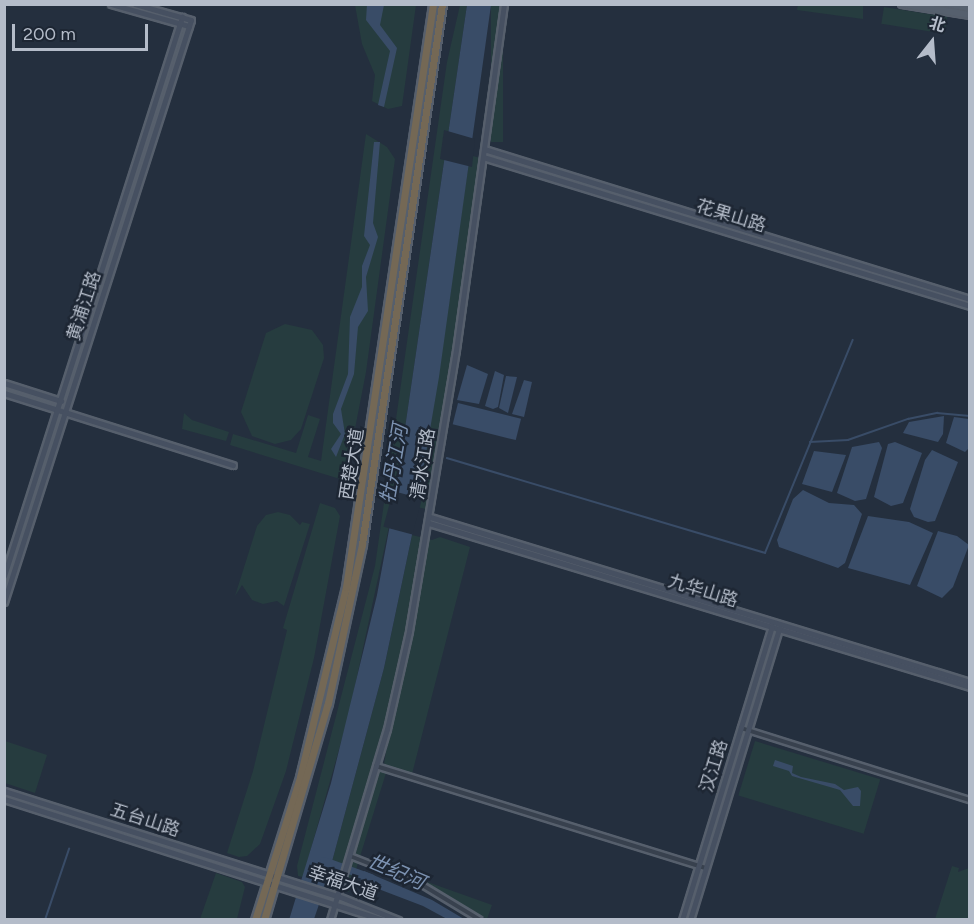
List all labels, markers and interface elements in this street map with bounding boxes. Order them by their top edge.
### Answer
scale bar [15,12,152,50]
north arrow [902,12,962,72]
text: 北 [927,13,948,36]
text: 200 m [23,23,76,45]
street label: 花果山路 [693,195,769,237]
street label: 黄浦江路 [63,268,105,344]
water label: 牡丹江河 [375,423,413,505]
street label: 西楚大道 [336,427,368,501]
street label: 清水江路 [407,427,439,501]
street label: 九华山路 [665,570,741,612]
street label: 汉江路 [696,737,732,795]
street label: 五台山路 [107,799,183,841]
water label: 世纪河 [364,849,428,895]
street label: 幸福大道 [305,861,381,905]

